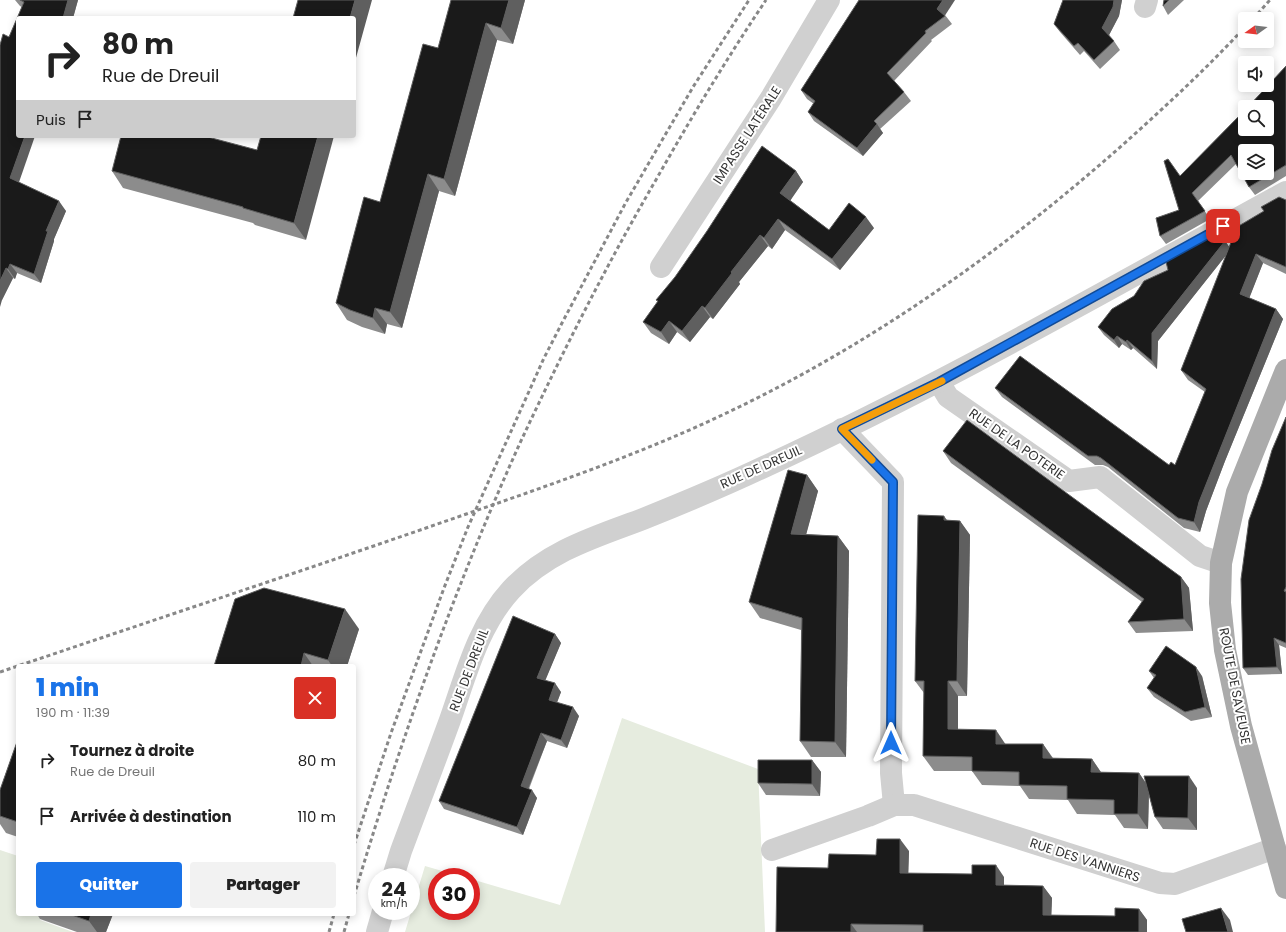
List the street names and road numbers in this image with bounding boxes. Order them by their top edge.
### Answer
street label: IMPASSE LATÉRALE [708,82,786,188]
street label: RUE DE LA POTERIE [965,404,1069,484]
street label: RUE DE DREUIL [717,440,805,493]
street label: RUE DE DREUIL [444,625,494,714]
street label: ROUTE DE SAVEUSE [1214,626,1256,746]
street label: RUE DES VANNIERS [1027,833,1143,887]

